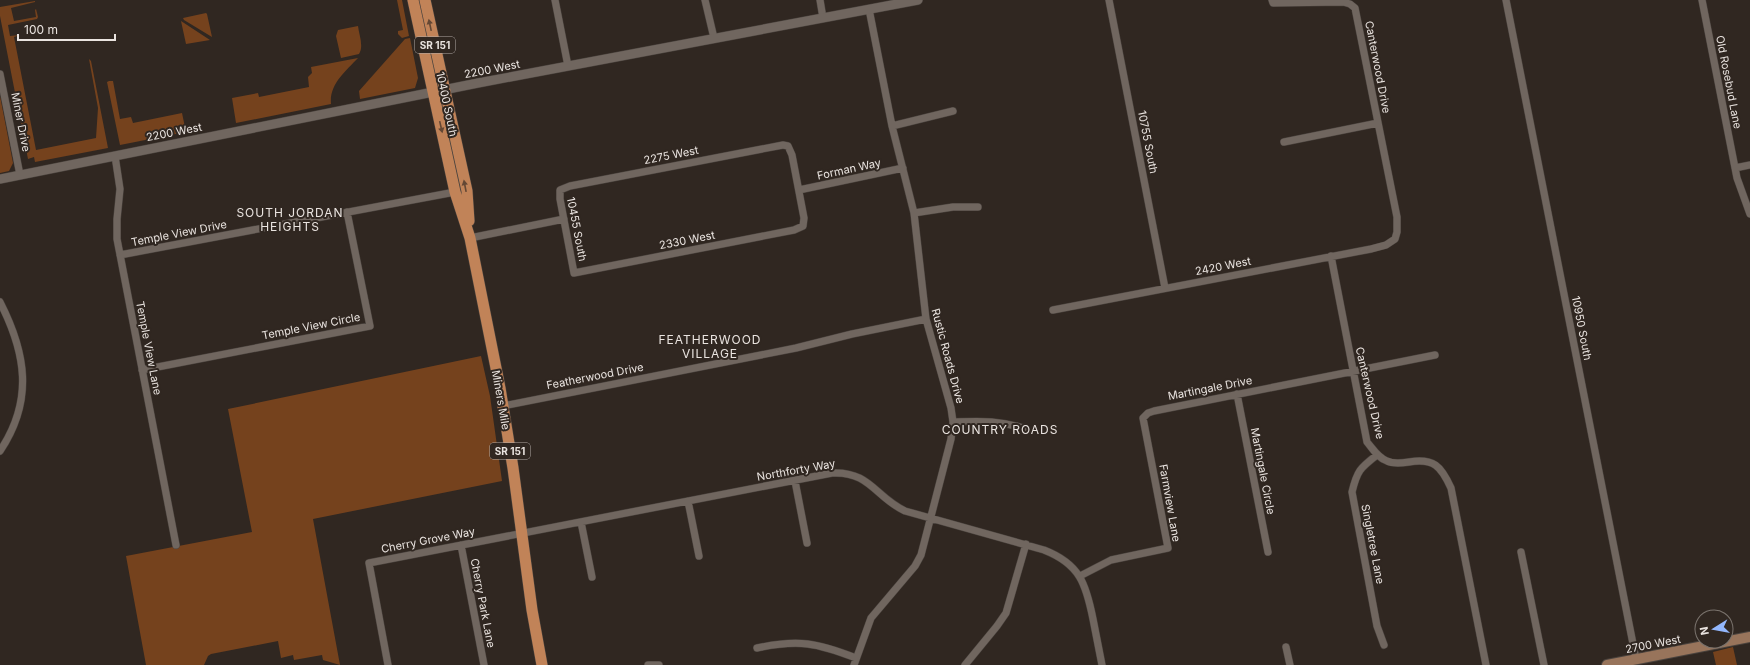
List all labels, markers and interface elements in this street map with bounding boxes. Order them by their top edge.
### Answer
scale bar [18,16,115,42]
one-way arrow [427,19,433,31]
street label: Canterwood Drive [1362,20,1394,114]
text: 100 m [24,22,58,37]
street label: Old Rosebud Lane [1713,34,1745,130]
road number: SR 151 [415,37,455,53]
street label: 2200 West [463,57,521,81]
street label: 10400 South [433,70,461,138]
street label: Miner Drive [8,91,34,153]
street label: 10755 South [1135,109,1161,175]
street label: 2200 West [145,120,203,144]
one-way arrow [438,121,444,133]
street label: 2275 West [642,143,700,167]
street label: Forman Way [816,155,882,183]
one-way arrow [462,179,468,192]
street label: 10455 South [564,196,590,262]
district label: SOUTH JORDAN HEIGHTS [236,205,344,234]
street label: Temple View Drive [130,217,228,249]
street label: 2330 West [658,228,716,252]
street label: 2420 West [1194,254,1252,278]
street label: 10950 South [1569,295,1595,361]
street label: Temple View Lane [133,300,165,396]
street label: Rustic Roads Drive [929,307,967,405]
street label: Temple View Circle [261,310,361,342]
district label: FEATHERWOOD VILLAGE [659,332,762,361]
street label: Canterwood Drive [1353,346,1387,440]
street label: Featherwood Drive [545,360,645,392]
street label: Miners Mile [489,369,513,431]
street label: Martingale Drive [1167,373,1253,403]
district label: COUNTRY ROADS [942,422,1058,437]
street label: Martingale Circle [1248,426,1278,516]
road number: SR 151 [490,443,530,459]
street label: Northforty Way [756,456,836,484]
street label: Farmview Lane [1156,463,1184,543]
street label: Singletree Lane [1358,503,1388,585]
street label: Cherry Grove Way [380,524,476,556]
street label: Cherry Park Lane [467,557,499,649]
north arrow [1694,609,1734,649]
text: N [1697,625,1712,636]
street label: 2700 West [1624,632,1682,656]

